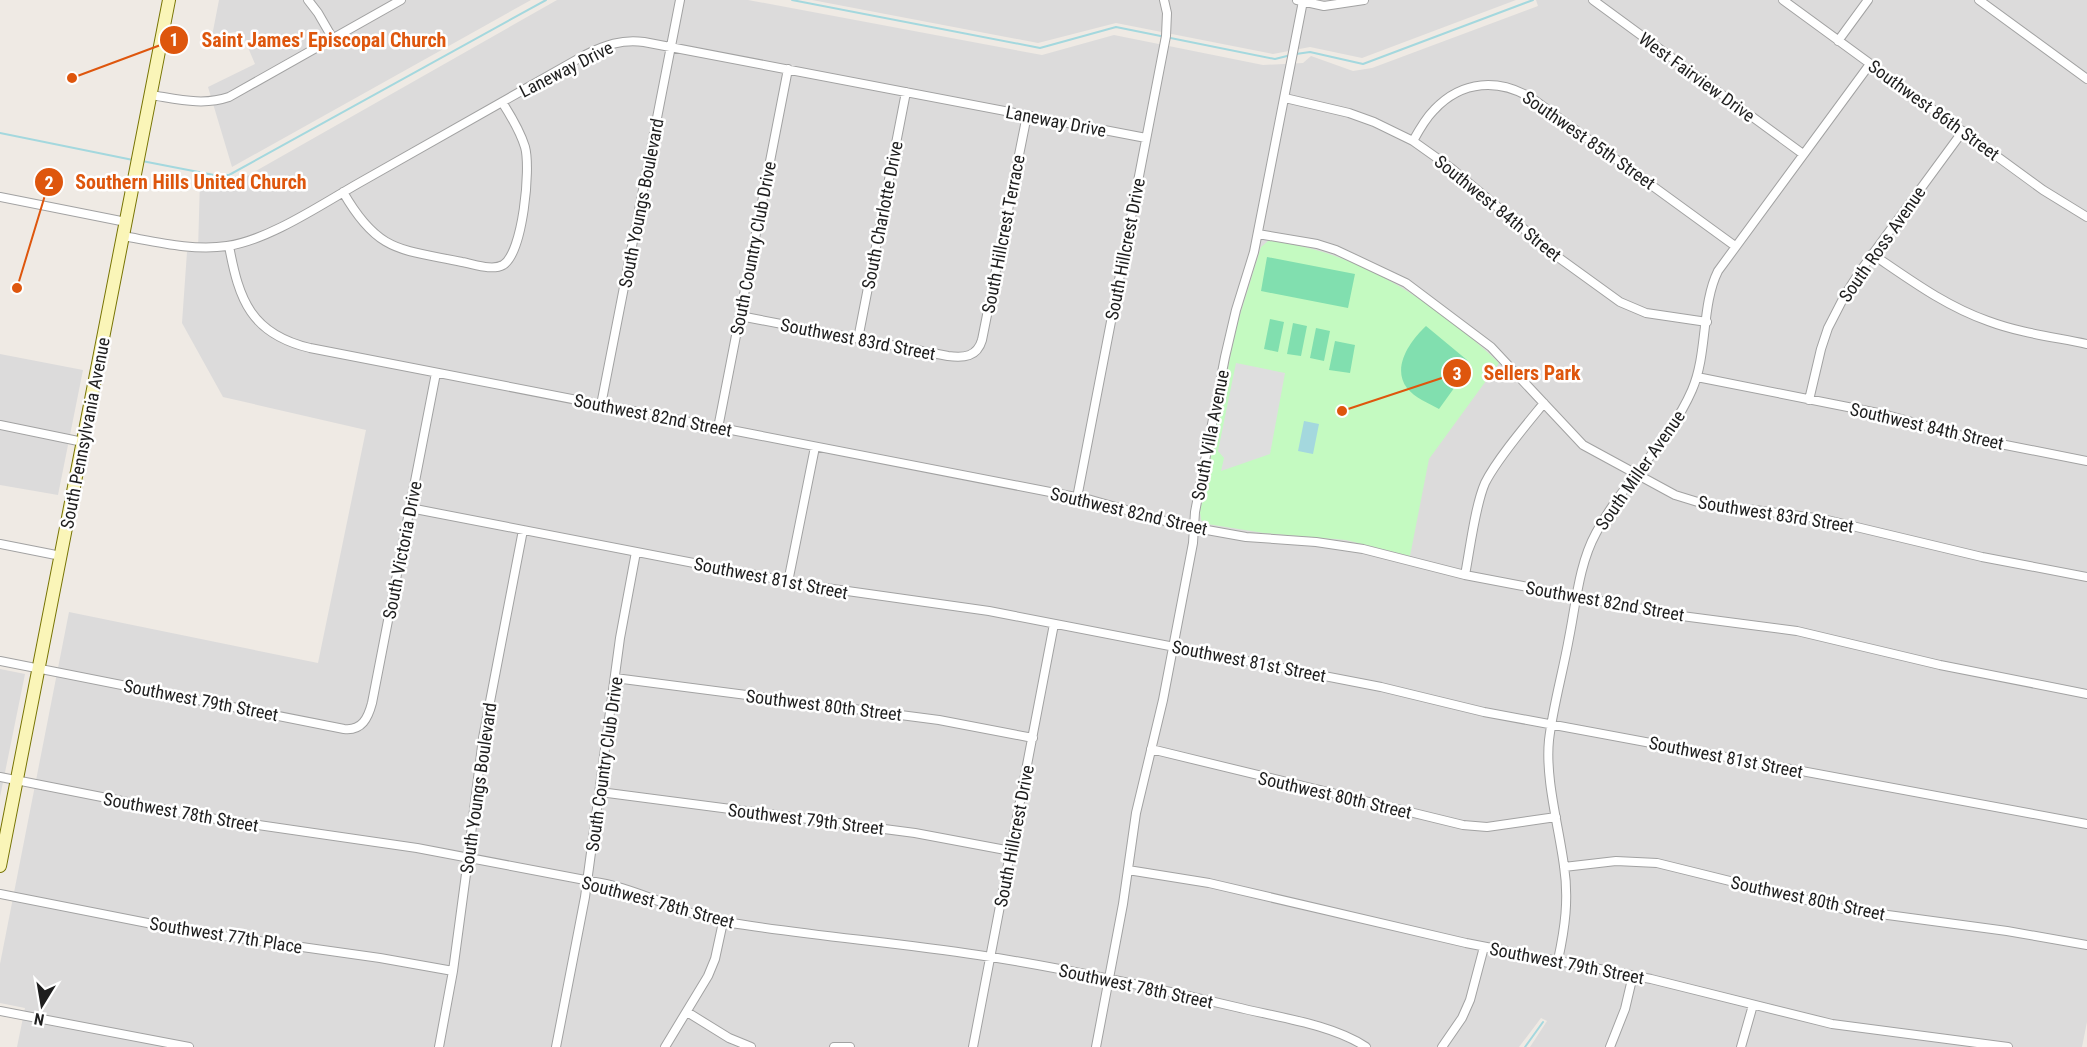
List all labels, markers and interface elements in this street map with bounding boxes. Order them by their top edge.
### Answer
callout: Saint James' Episcopal Church [159,21,458,59]
text: Saint James' Episcopal Church [202,28,446,52]
street label: West Fairview Drive [1635,28,1759,126]
text: 1 [169,29,179,50]
street label: Laneway Drive [516,36,616,102]
street label: Southwest 86th Street [1864,55,2004,165]
street label: Southwest 85th Street [1519,86,1659,194]
street label: Laneway Drive [1004,101,1108,141]
street label: South Youngs Boulevard [614,116,668,290]
street label: South Charlotte Drive [857,139,907,291]
street label: Southwest 84th Street [1430,150,1566,266]
street label: South Hillcrest Terrace [977,153,1029,315]
street label: South Country Club Drive [726,159,780,337]
callout: Southern Hills United Church [34,163,319,201]
text: Southern Hills United Church [75,170,307,194]
text: 2 [44,172,54,193]
street label: South Hillcrest Drive [1101,176,1149,322]
street label: South Ross Avenue [1834,182,1930,306]
street label: Southwest 83rd Street [779,314,937,364]
street label: South Pennsylvania Avenue [56,336,114,530]
callout: Sellers Park [1442,354,1593,392]
text: Sellers Park [1483,361,1581,385]
text: 3 [1452,363,1462,384]
street label: South Villa Avenue [1187,368,1233,502]
street label: Southwest 82nd Street [572,389,734,441]
street label: Southwest 84th Street [1848,398,2006,454]
street label: South Miller Avenue [1591,406,1689,534]
street label: South Victoria Drive [378,479,426,621]
street label: Southwest 82nd Street [1048,483,1210,539]
street label: Southwest 83rd Street [1697,491,1855,537]
street label: Southwest 81st Street [692,553,850,603]
street label: Southwest 82nd Street [1524,577,1686,625]
street label: Southwest 81st Street [1170,636,1328,686]
street label: Southwest 79th Street [122,675,280,725]
street label: South Country Club Drive [581,675,627,853]
street label: Southwest 80th Street [745,685,903,725]
street label: South Youngs Boulevard [456,701,500,875]
street label: Southwest 81st Street [1647,732,1805,782]
street label: South Hillcrest Drive [990,763,1038,909]
street label: Southwest 80th Street [1256,767,1414,823]
street label: Southwest 78th Street [102,788,260,836]
street label: Southwest 79th Street [727,799,885,839]
street label: Southwest 80th Street [1729,871,1887,925]
street label: Southwest 78th Street [579,872,737,932]
street label: Southwest 77th Place [148,913,304,957]
street label: Southwest 79th Street [1488,938,1646,988]
street label: Southwest 78th Street [1057,959,1215,1013]
north arrow [12,975,72,1035]
text: N [33,1009,46,1029]

